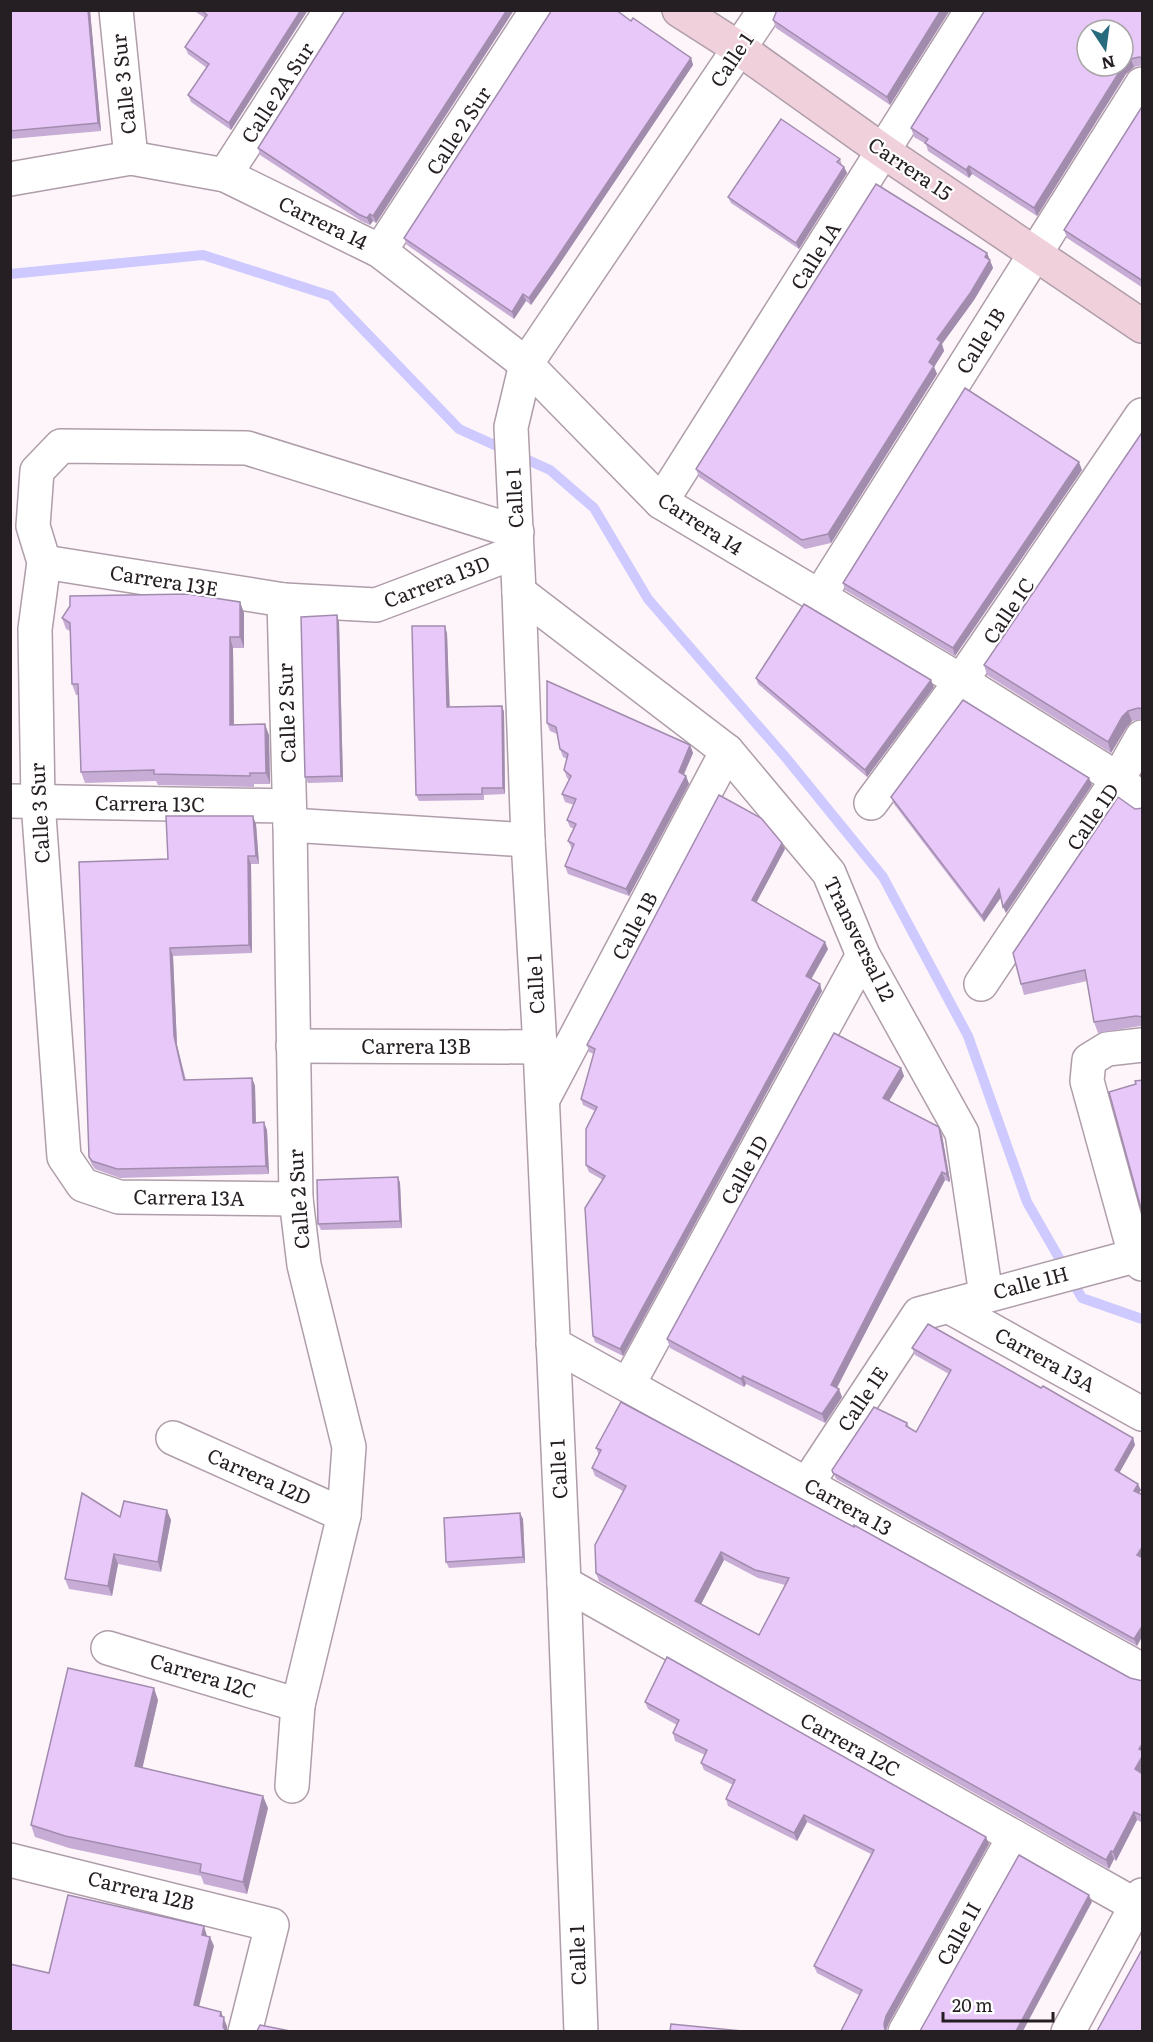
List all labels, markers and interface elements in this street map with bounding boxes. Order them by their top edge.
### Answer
north arrow [1075,18,1135,78]
street label: Calle 1 [701,26,760,92]
street label: Calle 3 Sur [102,32,142,136]
street label: Calle 2A Sur [232,35,320,148]
text: N [1099,50,1118,77]
street label: Calle 2 Sur [417,79,497,180]
street label: Carrera 15 [863,128,959,207]
street label: Carrera 14 [274,187,374,256]
street label: Calle 1A [782,215,847,295]
street label: Calle 1B [947,301,1011,379]
street label: Calle 1 [496,467,530,529]
street label: Carrera 14 [653,484,749,561]
street label: Carrera 13D [379,546,494,614]
street label: Carrera 13E [108,556,221,602]
street label: Calle 1C [974,571,1041,649]
street label: Calle 2 Sur [268,662,302,764]
street label: Calle 3 Sur [20,761,56,864]
street label: Calle 1D [1058,776,1125,856]
street label: Carrera 13C [95,786,206,818]
street label: Transversal 12 [818,870,904,1006]
street label: Calle 1B [603,886,664,965]
street label: Calle 1 [517,953,551,1015]
street label: Carrera 13B [361,1030,471,1060]
street label: Calle 1D [712,1129,775,1209]
street label: Calle 2 Sur [279,1148,315,1250]
street label: Carrera 13A [133,1180,245,1212]
street label: Calle 1H [989,1257,1072,1306]
street label: Carrera 13A [990,1318,1102,1398]
street label: Calle 1E [828,1359,894,1437]
street label: Calle 1 [540,1438,574,1500]
street label: Carrera 12D [203,1439,317,1511]
street label: Carrera 13 [800,1469,898,1542]
street label: Carrera 12C [147,1644,260,1704]
street label: Carrera 12C [796,1704,906,1783]
street label: Carrera 12B [85,1861,198,1917]
street label: Calle 1I [928,1896,987,1970]
street label: Calle 1 [560,1924,592,1986]
scale bar [943,1985,1052,2023]
text: 20 m [952,1991,993,2018]

